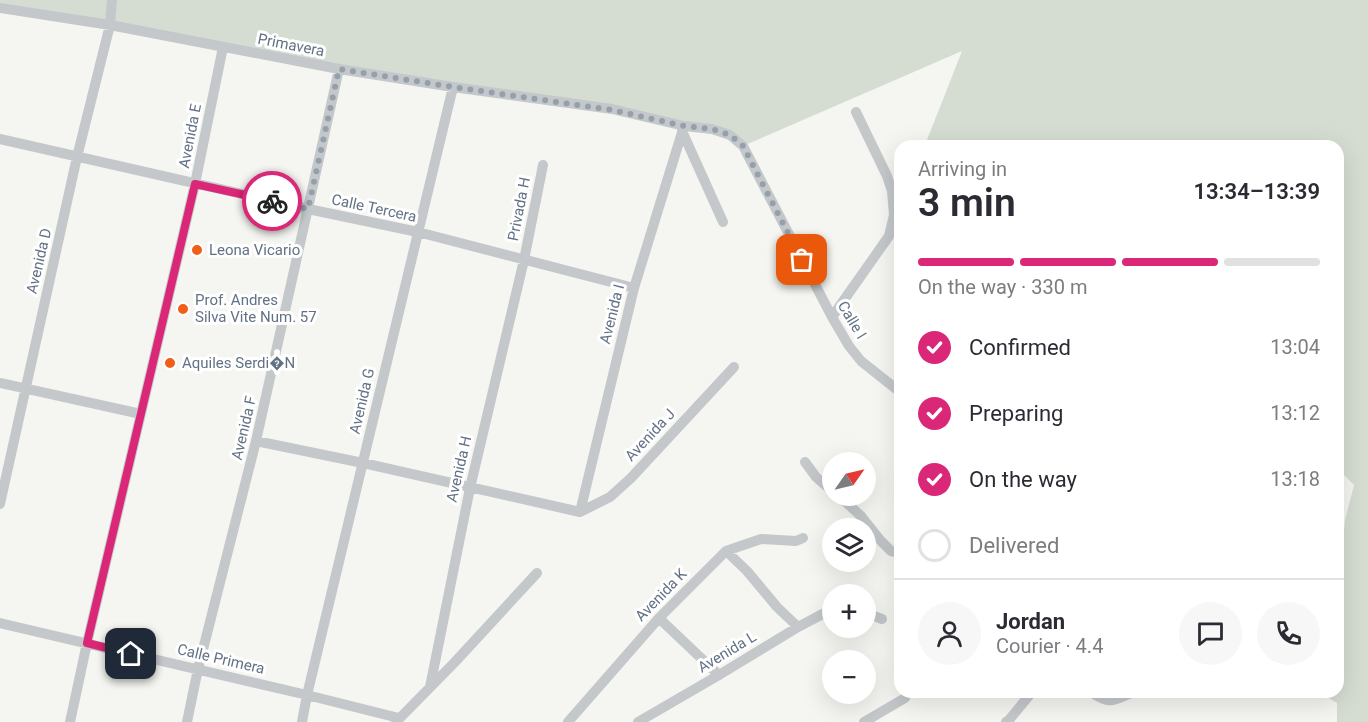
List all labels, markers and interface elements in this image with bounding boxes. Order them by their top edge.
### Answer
street label: Primavera [256,30,326,60]
street label: Avenida E [175,102,205,170]
text: Arriving in [918,157,1007,181]
courier [242,171,302,231]
street label: Privada H [504,176,534,242]
text: 13:34–13:39 [1193,179,1320,204]
text: 3 min [918,180,1016,226]
icon: bike [256,185,289,218]
street label: Calle Tercera [330,190,418,226]
street label: Avenida D [23,226,55,296]
pin [776,234,827,285]
place label: Leona Vicario [209,241,300,259]
marker: Leona Vicario [190,243,204,257]
icon: bag [785,243,818,276]
text: On the way · 330 m [918,275,1087,299]
street label: Avenida I [596,282,628,346]
place label: Prof. Andres Silva Vite Num. 57 [195,291,317,326]
street label: Calle I [834,298,870,342]
marker: Prof. Andres Silva Vite Num. 57 [176,302,190,316]
icon: check [918,331,951,364]
text: Confirmed [969,335,1071,360]
text: 13:04 [1270,335,1320,359]
place label: Aquiles Serdi�N [182,352,295,373]
marker: Aquiles Serdi�N [163,356,177,370]
street label: Avenida G [346,366,378,436]
street label: Avenida F [228,394,260,462]
icon: check [918,397,951,430]
text: Preparing [969,401,1063,426]
text: 13:12 [1270,401,1320,425]
street label: Avenida J [621,405,679,465]
street label: Avenida H [443,434,475,504]
north arrow [822,452,876,506]
map controls [822,452,876,704]
icon: check [918,463,951,496]
text: On the way [969,467,1077,492]
text: 13:18 [1270,467,1320,491]
button: layers [822,518,876,572]
text: Delivered [969,533,1059,558]
street label: Avenida K [632,565,691,625]
button: + [822,584,876,638]
button: person [918,602,981,665]
button: chat [1179,602,1242,665]
button: phone [1257,602,1320,665]
text: Jordan [996,609,1065,634]
pin [105,628,156,679]
street label: Avenida L [695,628,759,676]
text: Courier · 4.4 [996,634,1103,658]
icon: home [114,637,147,670]
street label: Calle Primera [176,640,266,678]
button: − [822,650,876,704]

